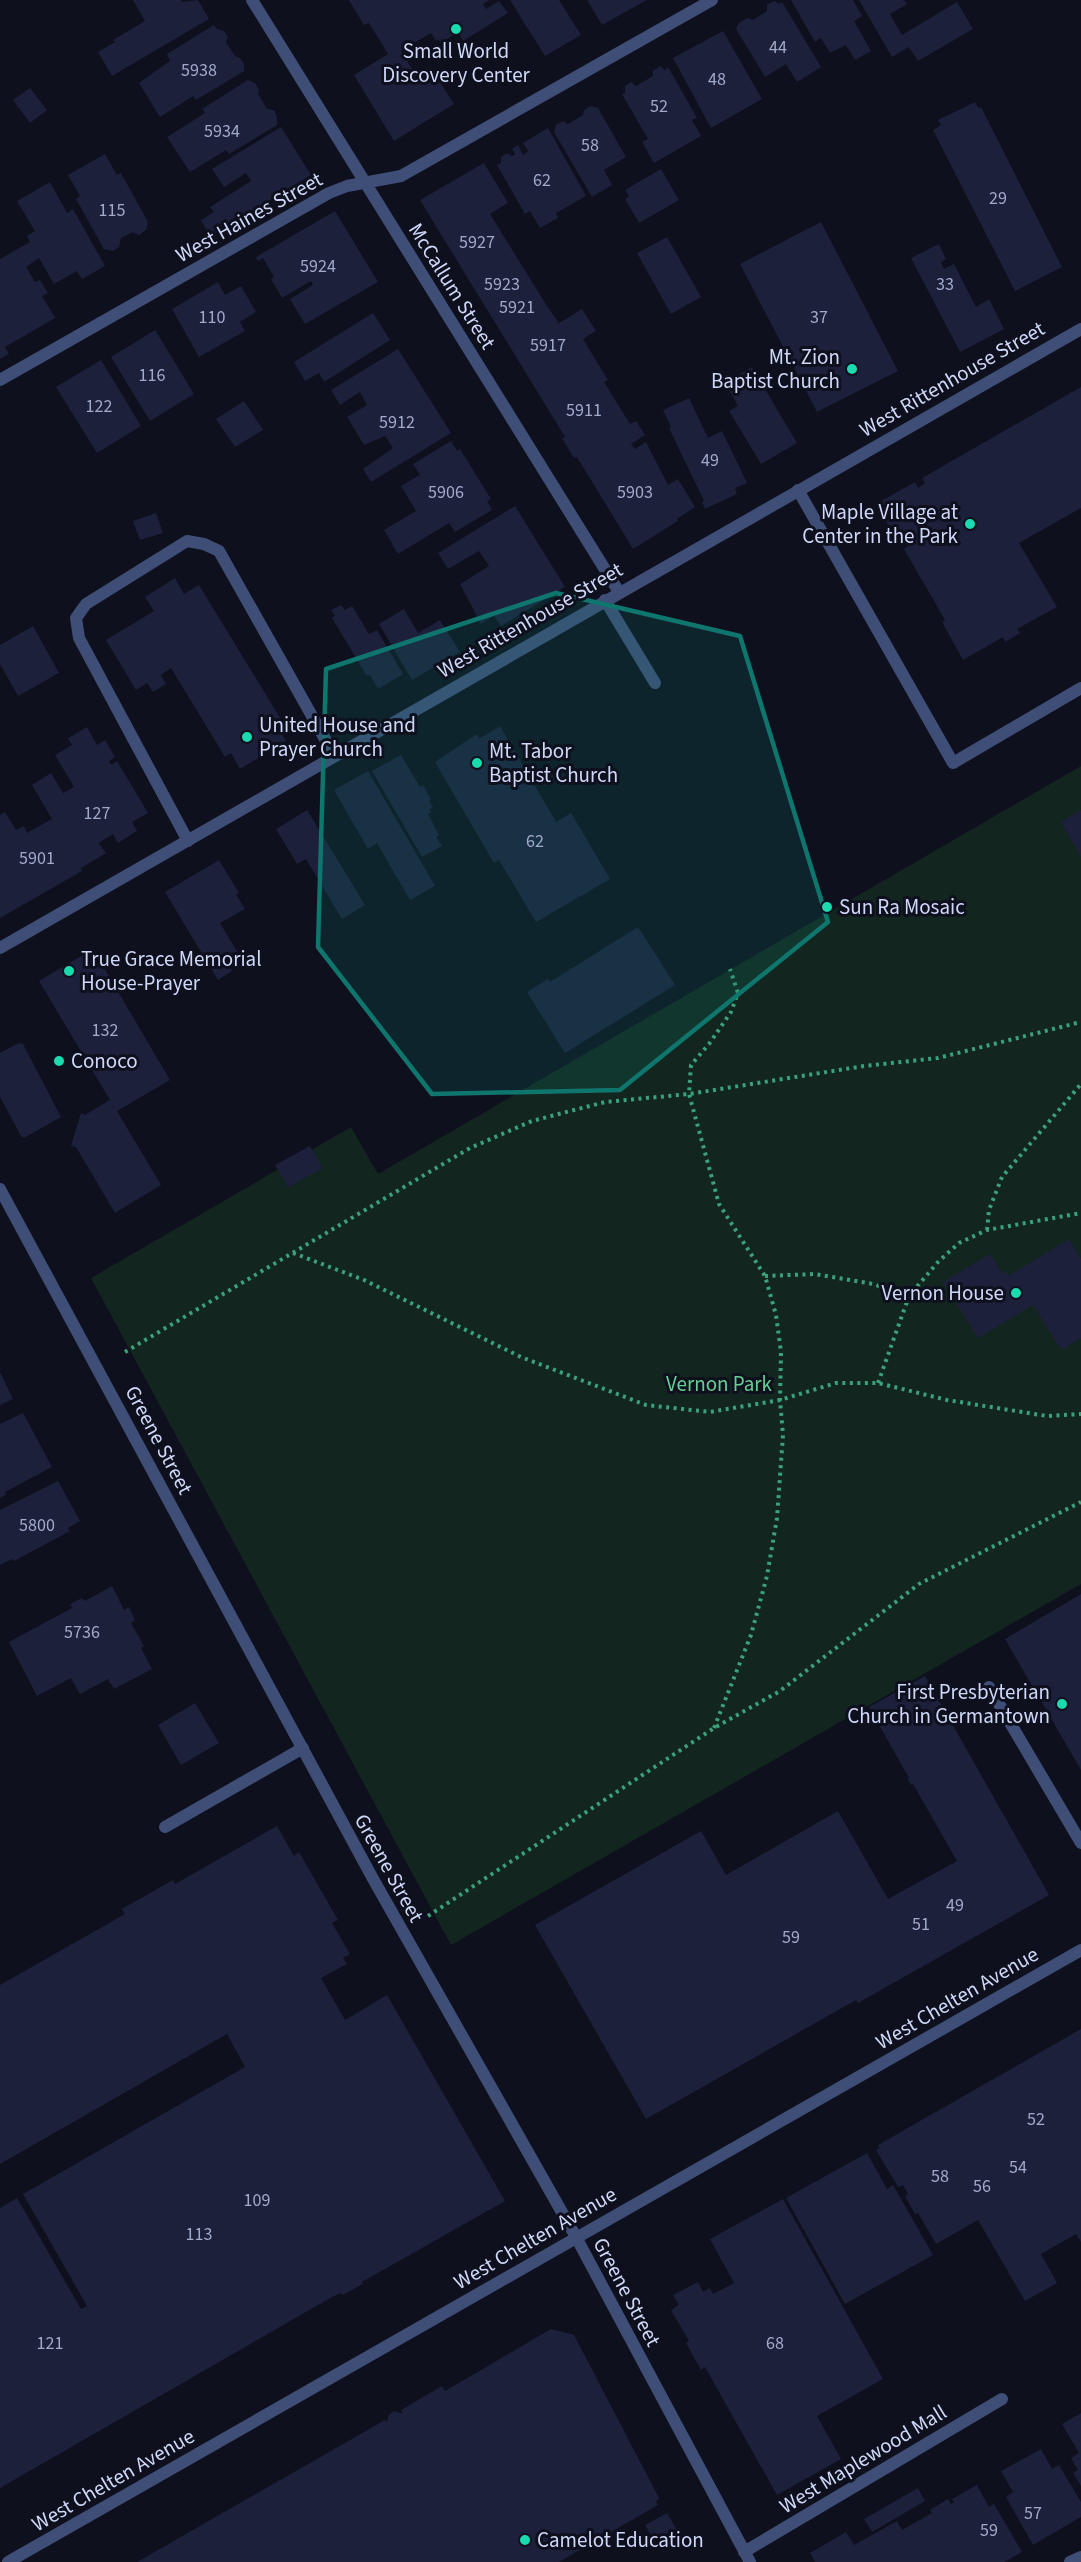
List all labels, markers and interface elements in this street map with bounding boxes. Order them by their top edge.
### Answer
marker: Small World Discovery Center [449,22,463,36]
house number: 44 [769,35,787,60]
place label: Small World Discovery Center [382,36,531,90]
house number: 5938 [181,58,217,83]
house number: 48 [708,67,726,92]
house number: 52 [650,94,668,119]
house number: 5934 [204,119,240,144]
house number: 58 [581,133,599,158]
street label: West Haines Street [170,164,328,270]
house number: 62 [533,168,551,193]
house number: 29 [989,186,1007,211]
house number: 115 [99,198,125,223]
street label: McCallum Street [401,217,503,355]
house number: 5927 [459,230,495,255]
house number: 5924 [300,254,336,279]
house number: 5923 [484,272,520,297]
house number: 33 [936,272,954,297]
house number: 5921 [499,295,535,320]
house number: 110 [199,305,225,330]
house number: 37 [810,305,828,330]
street label: West Rittenhouse Street [854,314,1050,444]
house number: 5917 [530,333,566,358]
place label: Mt. Zion Baptist Church [711,342,840,396]
marker: Mt. Zion Baptist Church [845,362,859,376]
house number: 116 [139,363,165,388]
house number: 122 [86,394,112,419]
house number: 5911 [566,398,602,423]
house number: 5912 [379,410,415,435]
house number: 49 [701,448,719,473]
house number: 5906 [428,480,464,505]
house number: 5903 [617,480,653,505]
place label: Maple Village at Center in the Park [802,497,959,551]
marker: Maple Village at Center in the Park [963,517,977,531]
street label: West Rittenhouse Street [432,555,628,685]
place label: United House and Prayer Church [259,710,416,764]
marker: United House and Prayer Church [240,730,254,744]
place label: Mt. Tabor Baptist Church [489,736,618,790]
marker: Mt. Tabor Baptist Church [470,756,484,770]
house number: 127 [84,801,110,826]
house number: 62 [526,829,544,854]
house number: 5901 [19,846,55,871]
place label: Sun Ra Mosaic [839,892,965,922]
marker: Sun Ra Mosaic [820,900,834,914]
place label: True Grace Memorial House-Prayer [81,944,262,998]
marker: True Grace Memorial House-Prayer [62,964,76,978]
house number: 132 [92,1018,118,1043]
place label: Conoco [71,1046,138,1076]
marker: Conoco [52,1054,66,1068]
place label: Vernon House [882,1278,1004,1308]
marker: Vernon House [1009,1286,1023,1300]
park label: Vernon Park [666,1369,773,1399]
street label: Greene Street [118,1380,200,1500]
house number: 5800 [19,1513,55,1538]
house number: 5736 [64,1620,100,1645]
place label: First Presbyterian Church in Germantown [847,1677,1050,1731]
marker: First Presbyterian Church in Germantown [1055,1697,1069,1711]
street label: Greene Street [347,1808,431,1928]
house number: 49 [946,1893,964,1918]
house number: 51 [912,1912,930,1937]
house number: 59 [782,1925,800,1950]
street label: West Chelten Avenue [870,1939,1044,2057]
house number: 52 [1027,2107,1045,2132]
house number: 54 [1009,2155,1027,2180]
house number: 58 [931,2164,949,2189]
house number: 56 [973,2174,991,2199]
street label: West Chelten Avenue [448,2179,622,2297]
house number: 109 [244,2188,270,2213]
house number: 113 [186,2222,212,2247]
street label: Greene Street [586,2232,668,2352]
house number: 121 [37,2331,63,2356]
house number: 68 [766,2331,784,2356]
street label: West Maplewood Mall [774,2397,952,2521]
street label: West Chelten Avenue [26,2421,200,2539]
house number: 57 [1024,2501,1042,2526]
house number: 59 [980,2518,998,2543]
place label: Camelot Education [537,2525,704,2555]
marker: Camelot Education [518,2533,532,2547]

